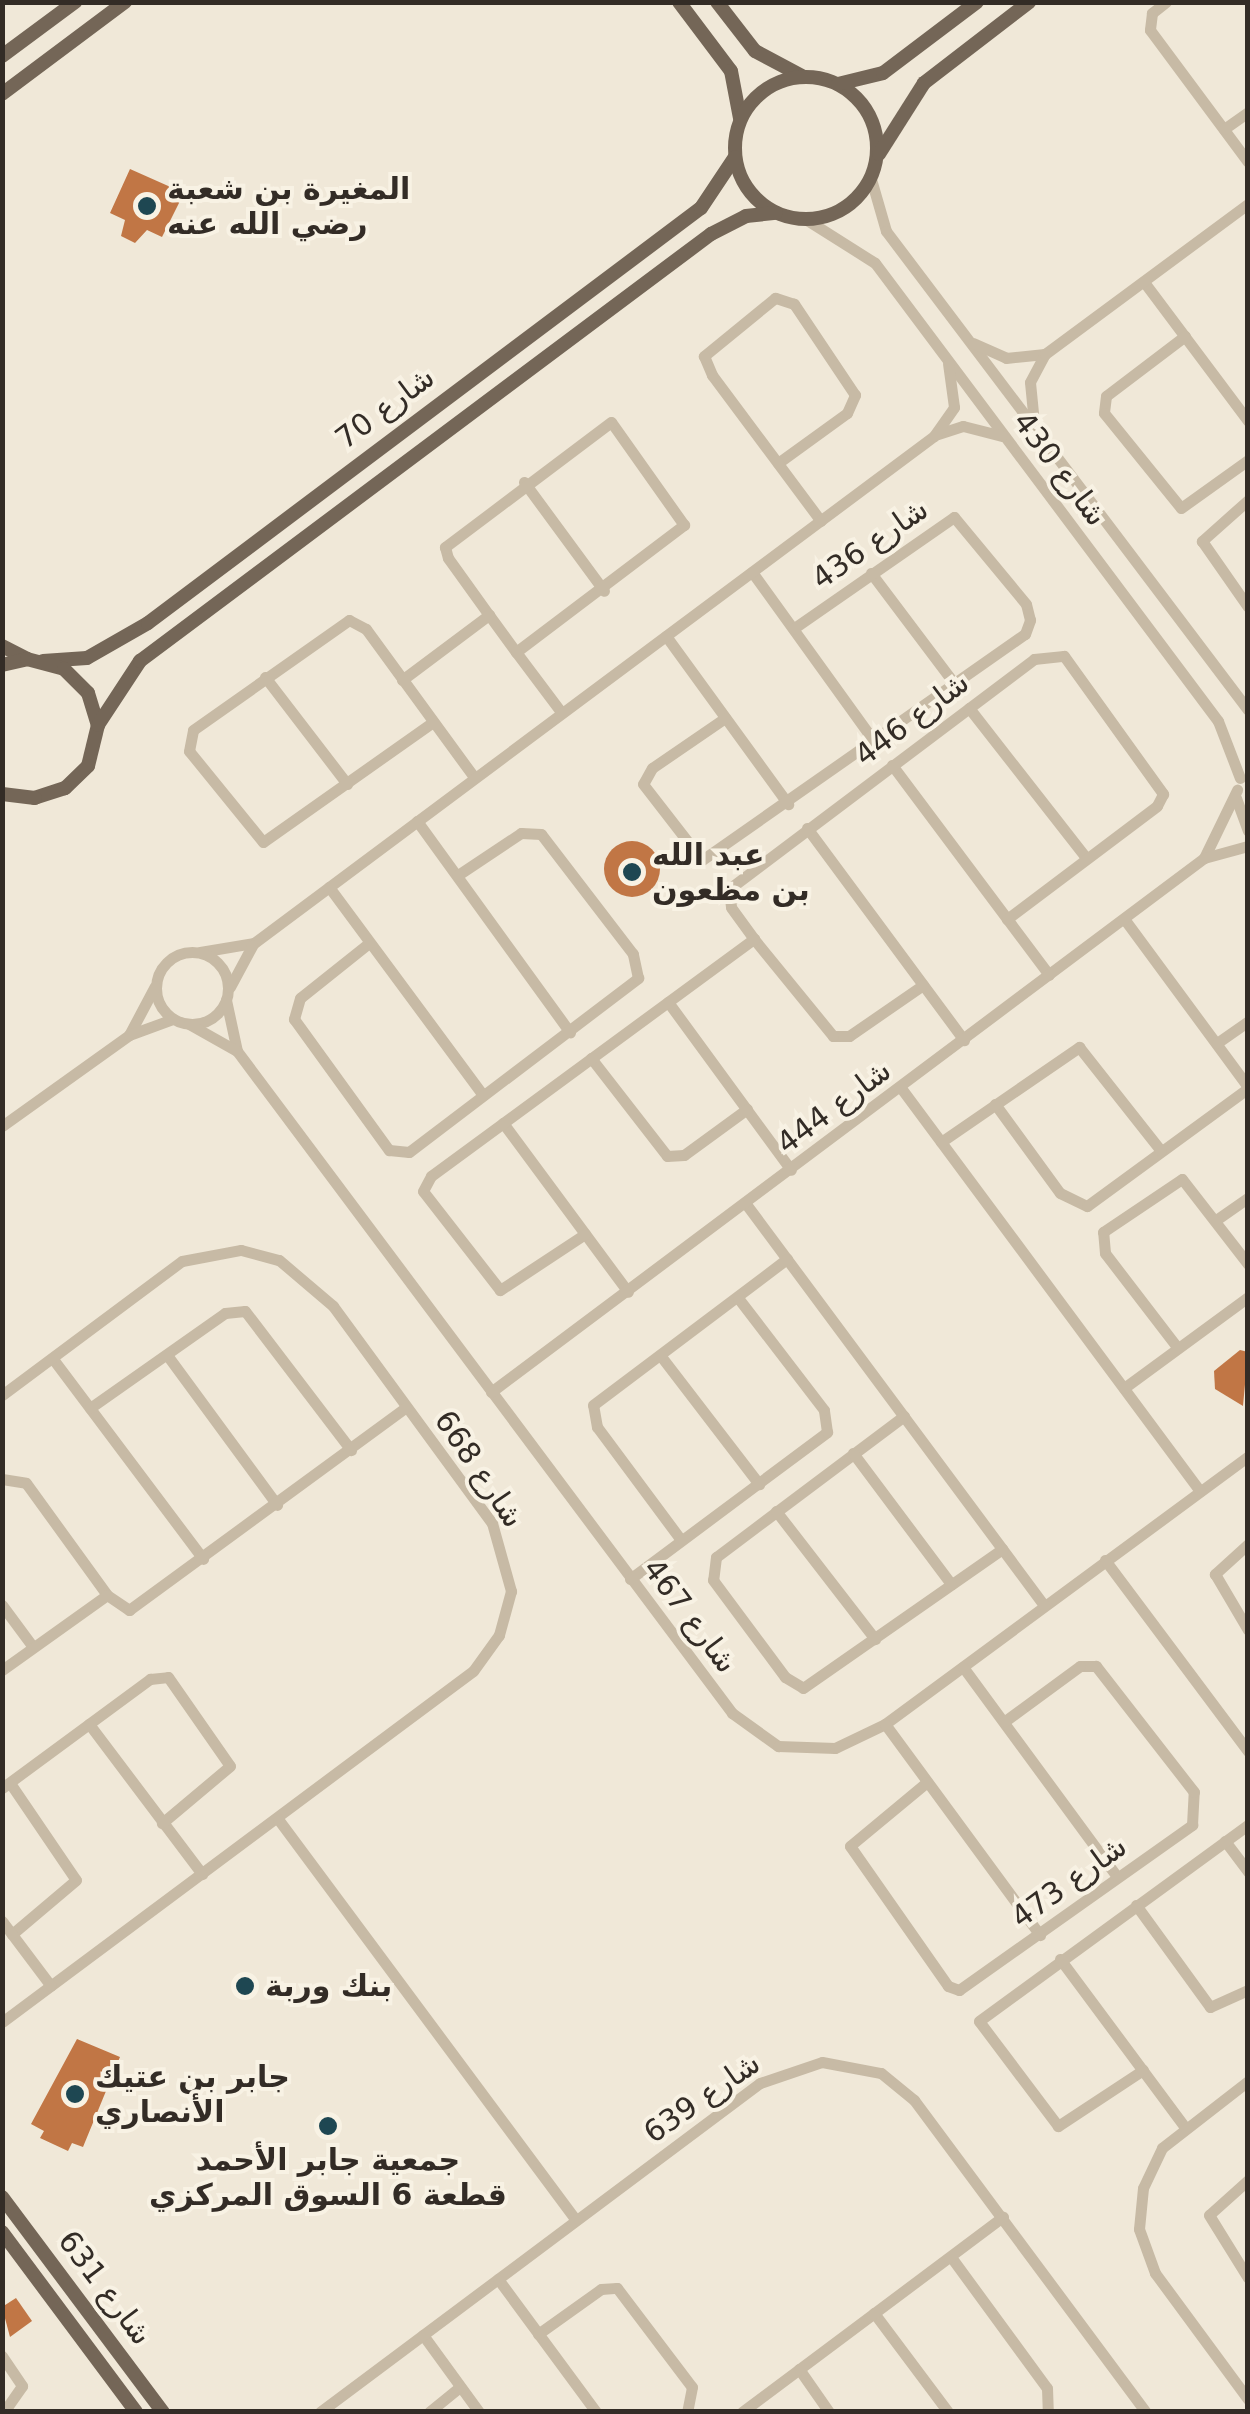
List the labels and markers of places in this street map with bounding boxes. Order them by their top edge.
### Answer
place label: المغيرة بن شعبة رضي الله عنه [167,171,410,242]
marker: المغيرة بن شعبة رضي الله عنه [136,195,158,217]
place label: عبد الله بن مظعون [652,837,810,908]
marker: عبد الله بن مظعون [621,861,643,883]
place label: بنك وربة [265,1968,392,2004]
marker: بنك وربة [234,1975,256,1997]
place label: جابر بن عتيك الأنصاري [95,2059,290,2130]
marker: جابر بن عتيك الأنصاري [64,2083,86,2105]
marker: جمعية جابر الأحمد قطعة 6 السوق المركزي [317,2115,339,2137]
place label: جمعية جابر الأحمد قطعة 6 السوق المركزي [149,2142,507,2212]

